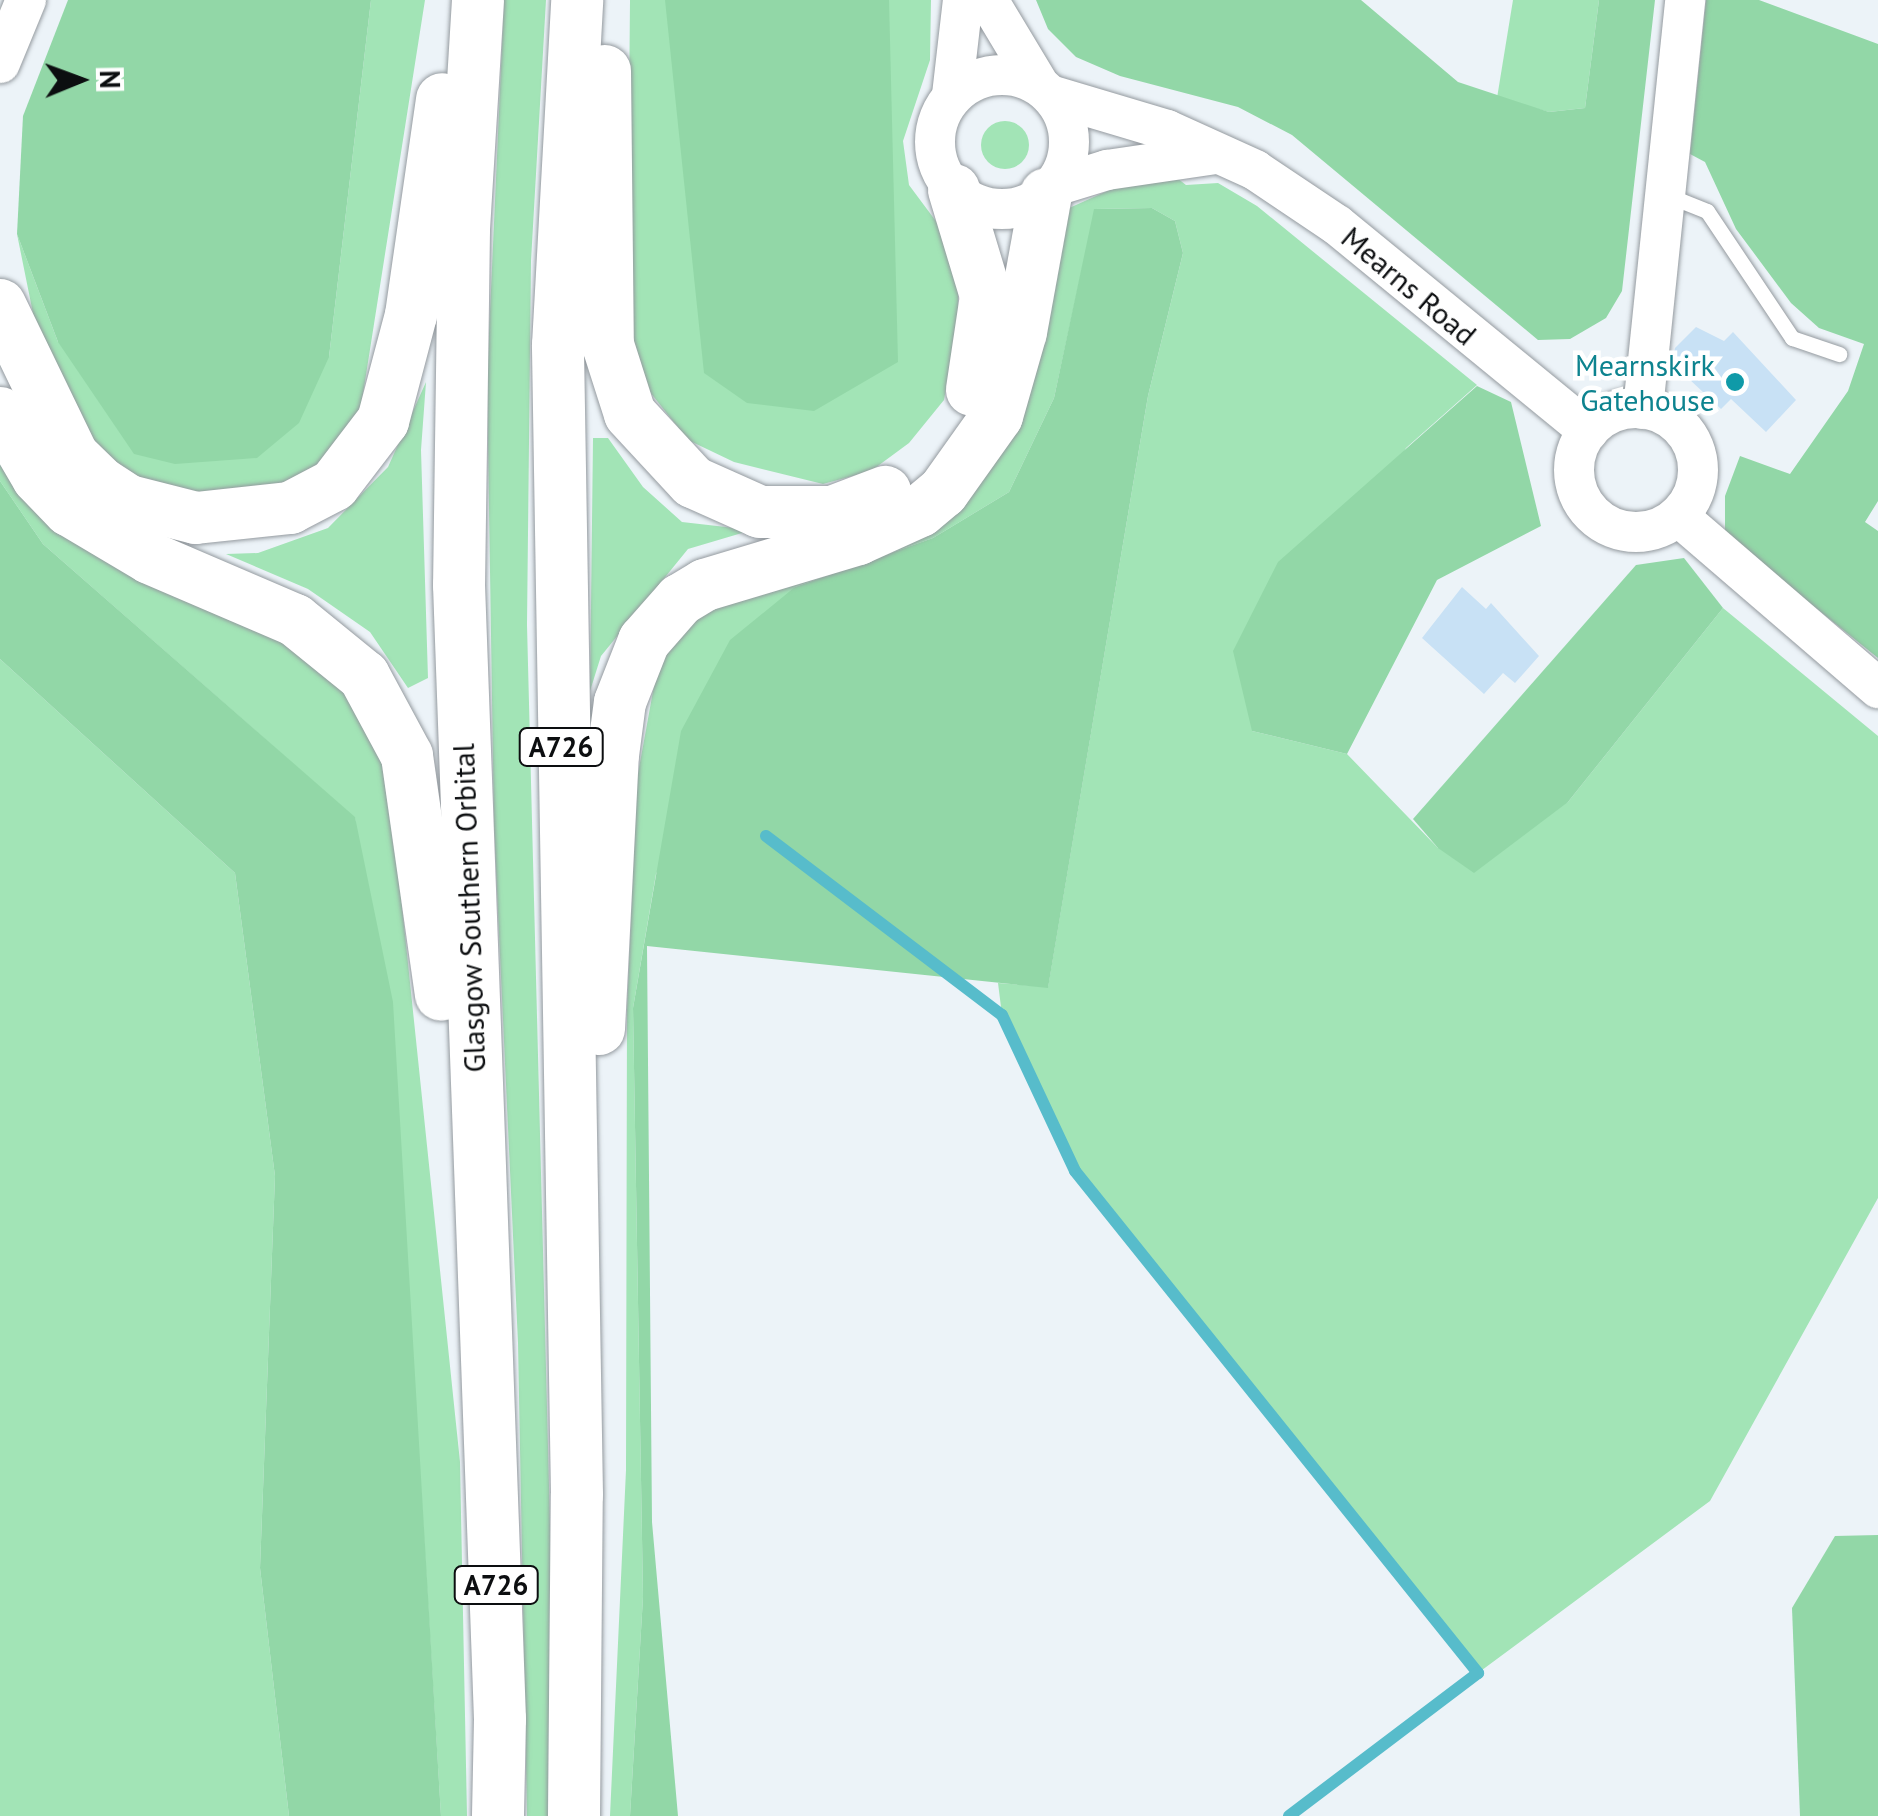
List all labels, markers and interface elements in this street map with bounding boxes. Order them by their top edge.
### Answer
north arrow [30,30,130,130]
text: N [92,70,129,89]
street label: Mearns Road [1334,219,1484,353]
place label: Mearnskirk Gatehouse [1575,347,1715,418]
marker: Mearnskirk Gatehouse [1724,371,1746,393]
road number: A726 [518,724,604,770]
street label: Glasgow Southern Orbital [445,743,493,1073]
road number: A726 [454,1562,538,1608]

